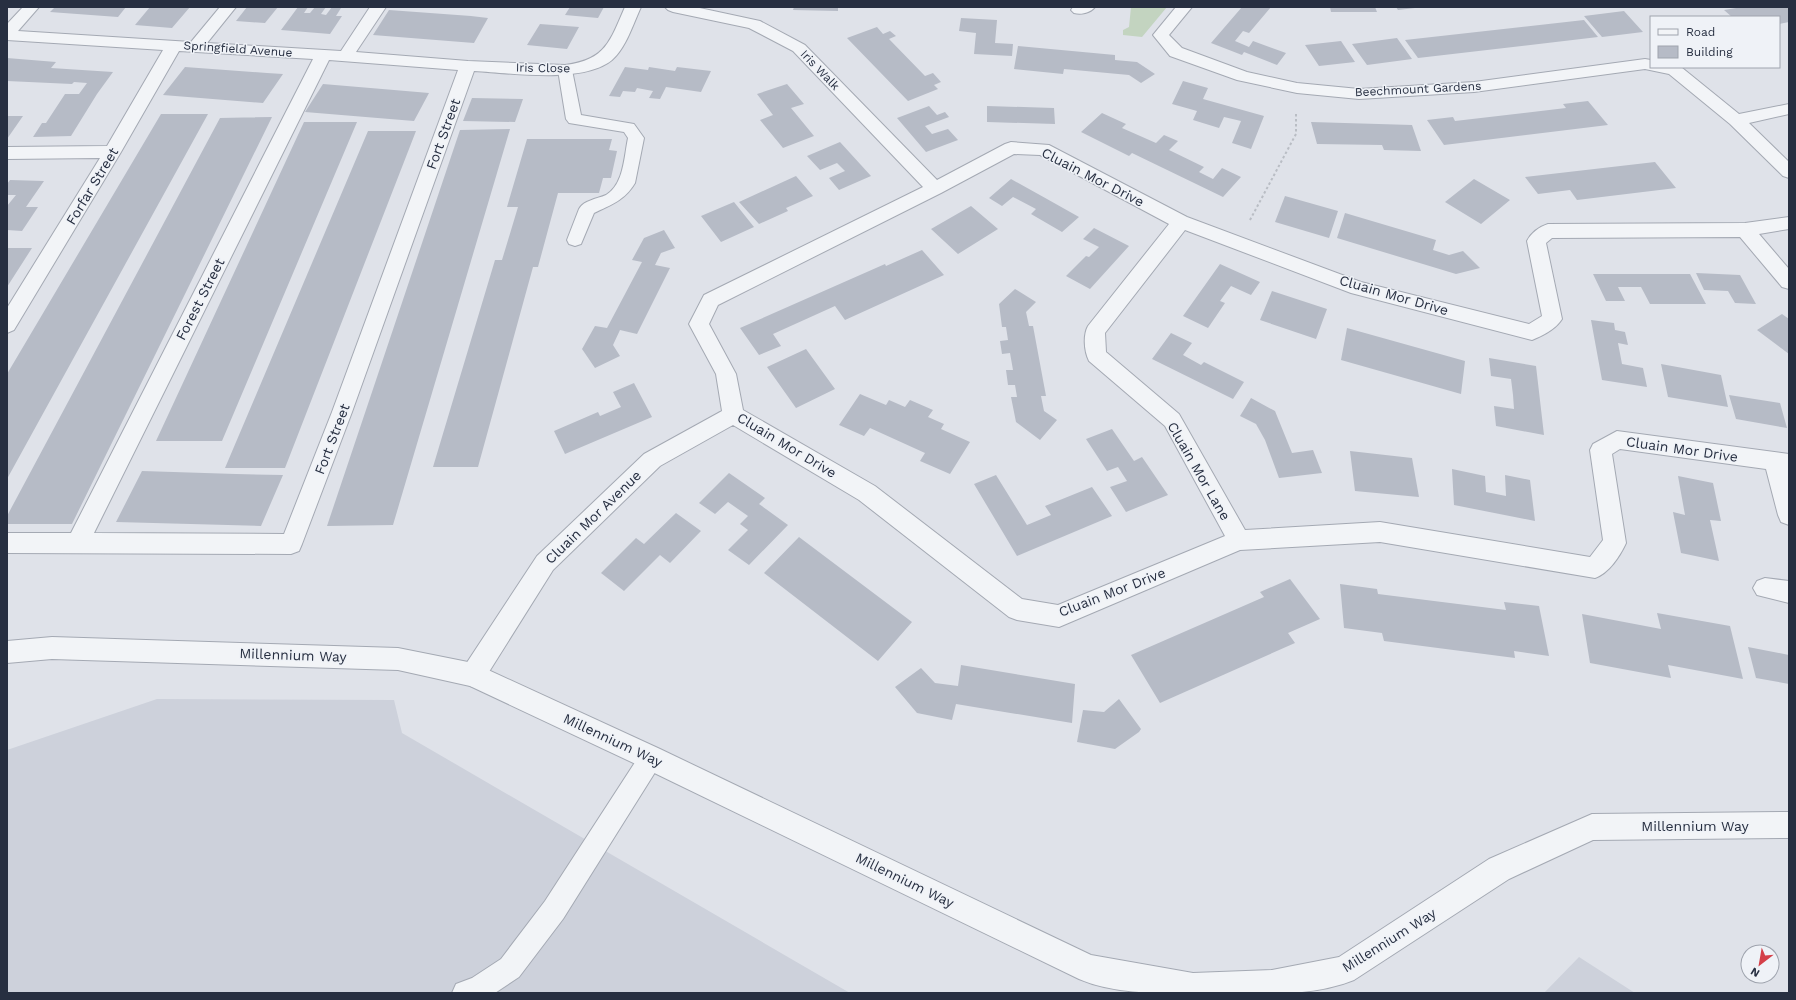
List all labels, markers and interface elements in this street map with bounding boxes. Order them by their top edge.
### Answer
legend [1650,16,1780,68]
text: Road [1686,25,1715,39]
street label: Springfield Avenue [183,38,293,60]
text: Building [1686,45,1733,59]
street label: Iris Walk [798,47,843,93]
street label: Iris Close [516,61,570,75]
street label: Beechmount Gardens [1354,79,1482,99]
street label: Fort Street [423,96,463,172]
street label: Forfar Street [63,144,121,227]
street label: Cluain Mor Drive [1039,144,1147,210]
street label: Forest Street [172,255,228,343]
street label: Cluain Mor Drive [1338,272,1450,318]
street label: Fort Street [311,401,353,477]
street label: Cluain Mor Drive [735,409,839,481]
street label: Cluain Mor Lane [1164,419,1234,523]
street label: Cluain Mor Drive [1625,433,1739,465]
street label: Cluain Mor Avenue [542,467,644,567]
street label: Cluain Mor Drive [1056,564,1168,620]
street label: Millennium Way [239,645,348,665]
street label: Millennium Way [561,710,666,770]
street label: Millennium Way [1641,818,1749,834]
street label: Millennium Way [853,849,957,911]
street label: Millennium Way [1339,904,1439,975]
north arrow [1740,944,1780,984]
text: N [1748,964,1762,980]

